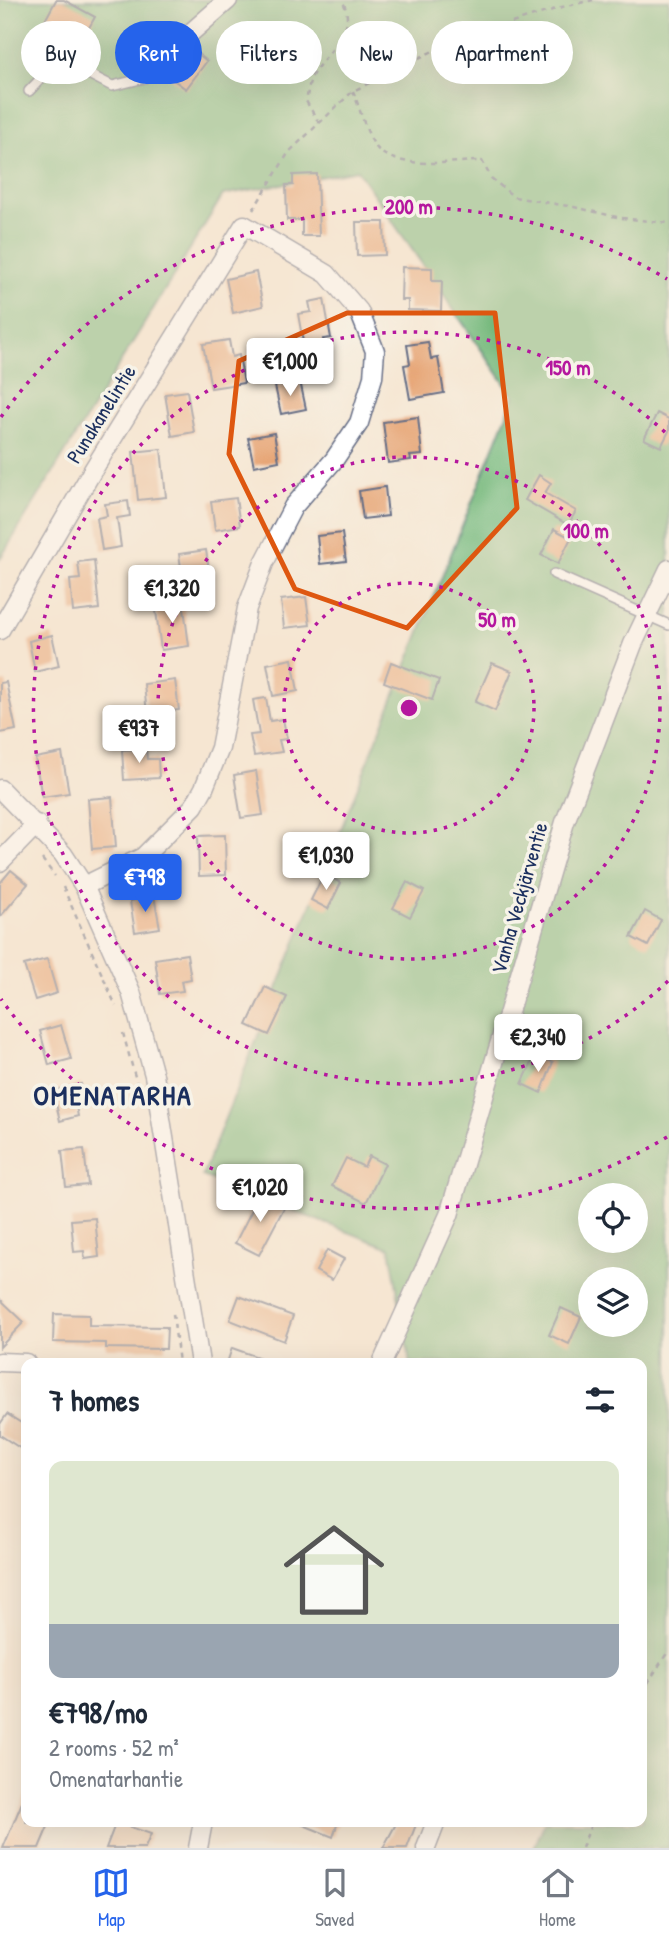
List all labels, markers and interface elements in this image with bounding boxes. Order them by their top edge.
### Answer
chip: Buy [21,21,101,84]
chip: Rent [115,21,202,84]
chip: Filters [216,21,322,84]
chip: New [336,21,417,84]
chip: Apartment [431,21,573,84]
text: 200 m [385,192,433,221]
pin: €1,000 [233,338,347,398]
text: €1,000 [263,345,317,376]
text: 150 m [545,353,591,382]
street label: Punakanelintie [59,359,143,469]
text: 100 m [563,516,609,545]
pin: €1,320 [115,566,229,625]
text: €1,320 [144,572,200,603]
text: 50 m [478,605,516,634]
centre of rings [397,696,421,720]
pin: €937 [98,706,180,765]
text: €937 [118,712,160,743]
street label: Vanha Veckjärventie [484,819,554,977]
pin: €1,030 [269,832,383,892]
text: €1,030 [299,839,353,870]
pin: €798 [104,855,186,914]
text: €798 [125,861,165,892]
pin: €2,340 [481,1014,595,1074]
text: €2,340 [510,1021,566,1052]
district label: OMENATARHA [33,1076,193,1114]
pin: €1,020 [203,1164,317,1224]
text: €1,020 [232,1171,288,1202]
map controls [578,1183,648,1337]
button: locate [578,1183,648,1253]
button: layers [578,1267,648,1337]
text: 7 homes [49,1380,139,1420]
icon: filters [581,1381,619,1419]
icon: home [271,1507,397,1633]
text: €798/mo [49,1692,147,1732]
text: 2 rooms · 52 m² [49,1732,179,1763]
text: Omenatarhantie [49,1763,183,1794]
tab: Map [92,1864,130,1932]
tab: Saved [315,1864,354,1932]
tab: Home [539,1864,577,1932]

